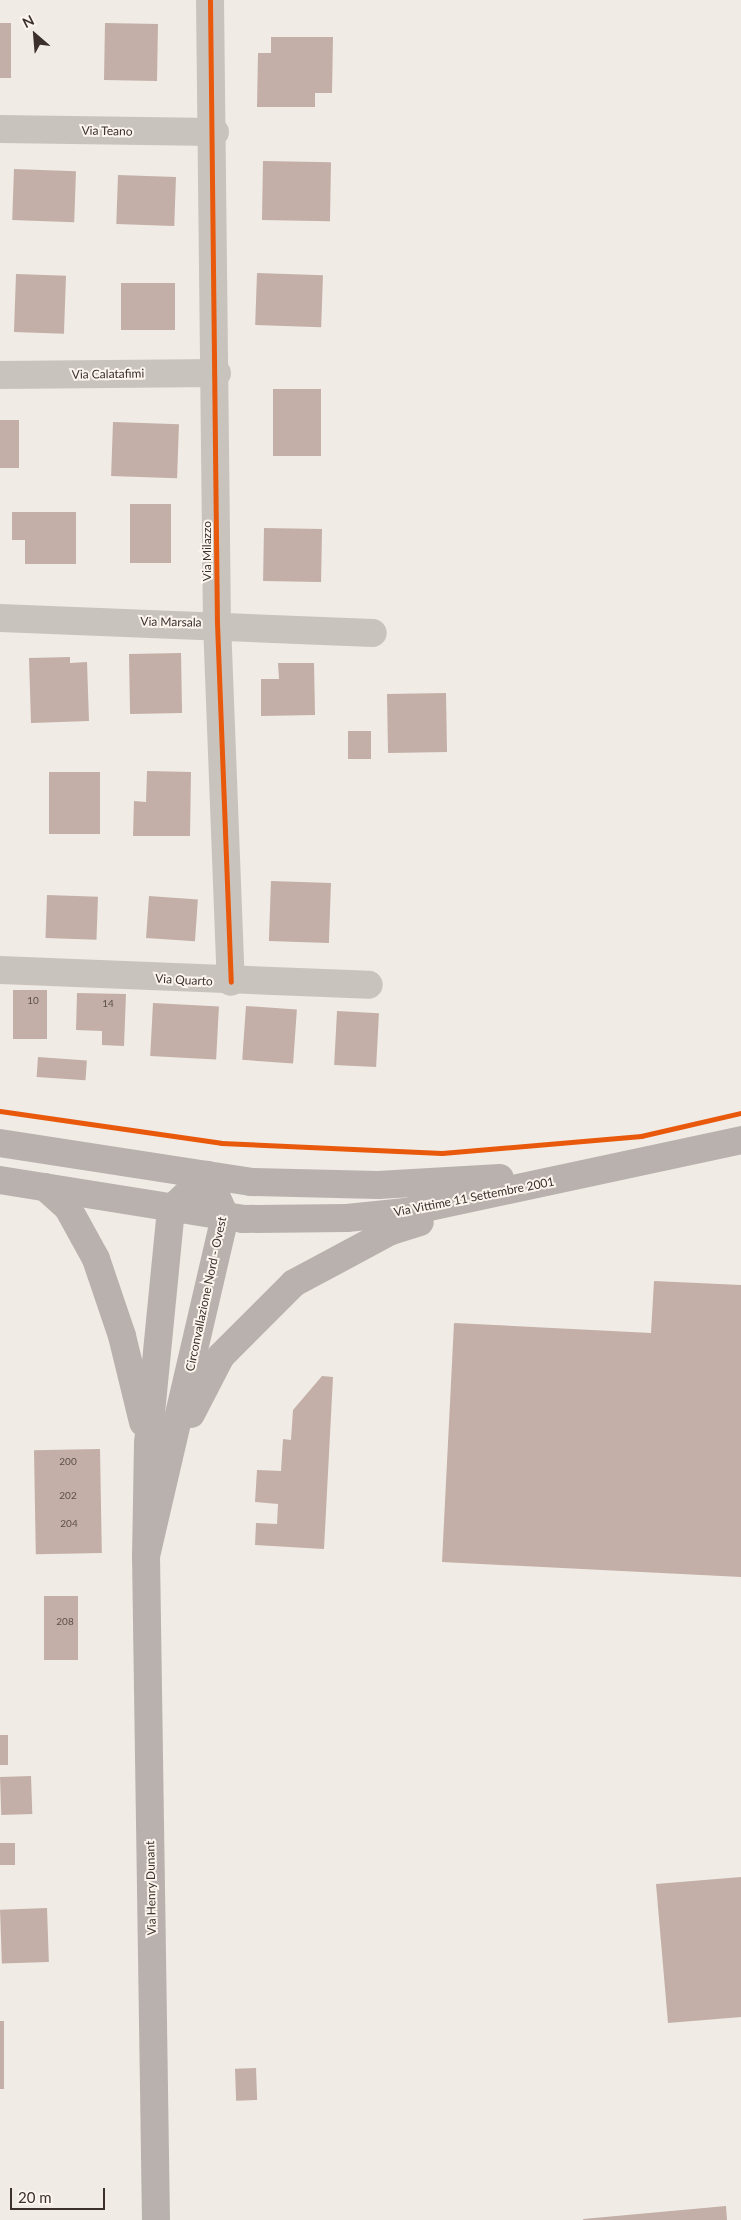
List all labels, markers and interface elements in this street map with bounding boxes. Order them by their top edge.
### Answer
north arrow [10,10,60,60]
text: N [19,11,37,31]
street label: Via Teano [81,123,133,139]
street label: Via Calatafimi [72,366,144,382]
street label: Via Milazzo [200,521,214,581]
street label: Via Marsala [140,614,202,630]
street label: Via Quarto [155,971,213,989]
house number: 10 [27,995,39,1007]
house number: 14 [102,998,114,1010]
street label: Via Vittime 11 Settembre 2001 [392,1174,556,1220]
street label: Circonvallazione Nord - Ovest [183,1215,229,1373]
house number: 200 [59,1456,77,1468]
house number: 202 [59,1490,77,1502]
house number: 204 [60,1518,78,1530]
house number: 208 [56,1616,74,1628]
street label: Via Henry Dunant [143,1840,159,1936]
scale bar [12,2178,108,2210]
text: 20 m [18,2188,52,2206]

